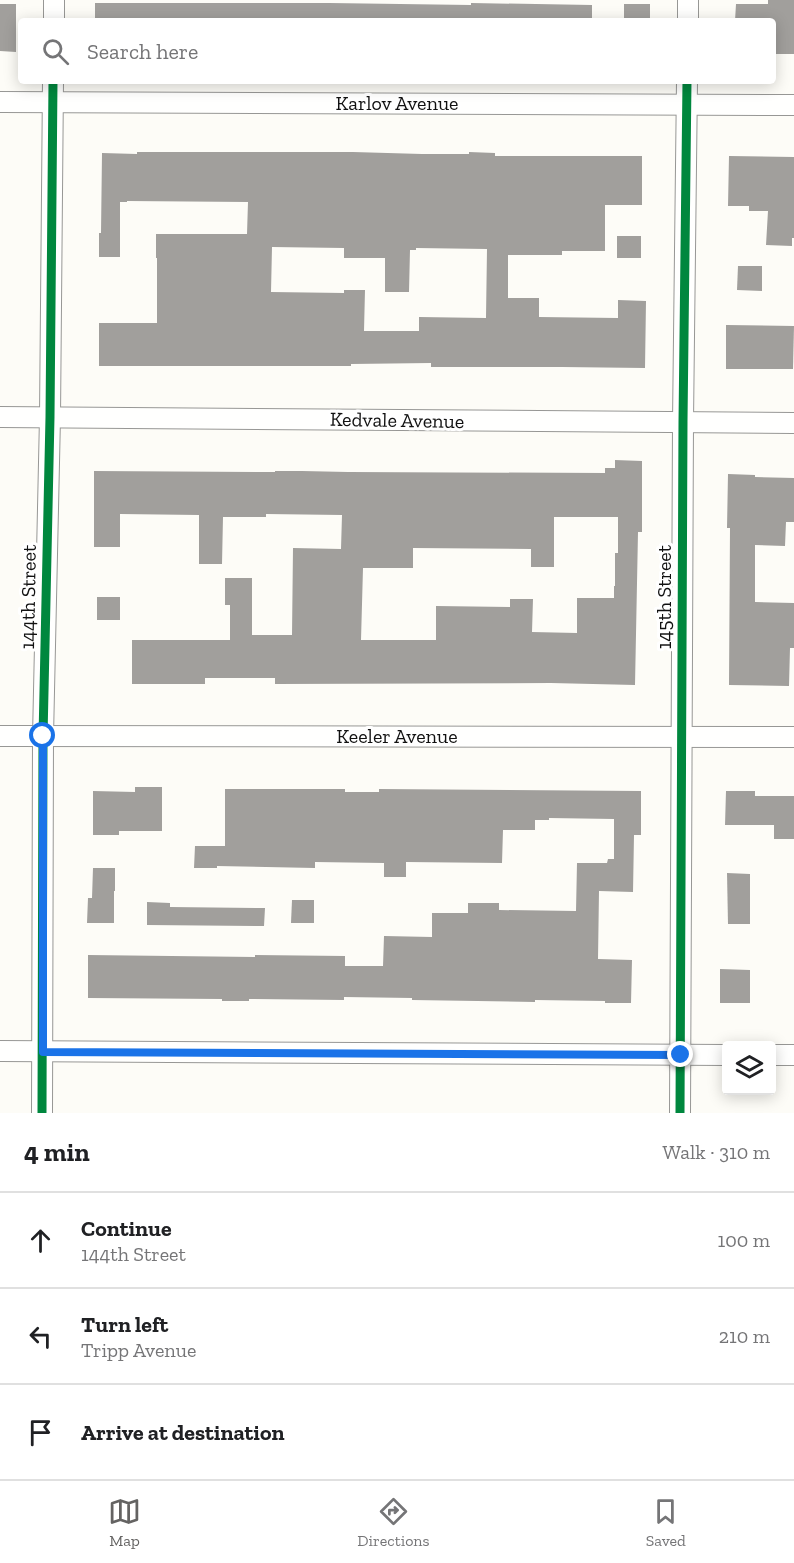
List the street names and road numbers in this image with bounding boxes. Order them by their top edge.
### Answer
street label: Karlov Avenue [335,91,459,115]
street label: Kedvale Avenue [330,407,464,433]
street label: 144th Street [15,544,41,650]
street label: 145th Street [652,544,676,649]
street label: Keeler Avenue [336,724,458,748]

